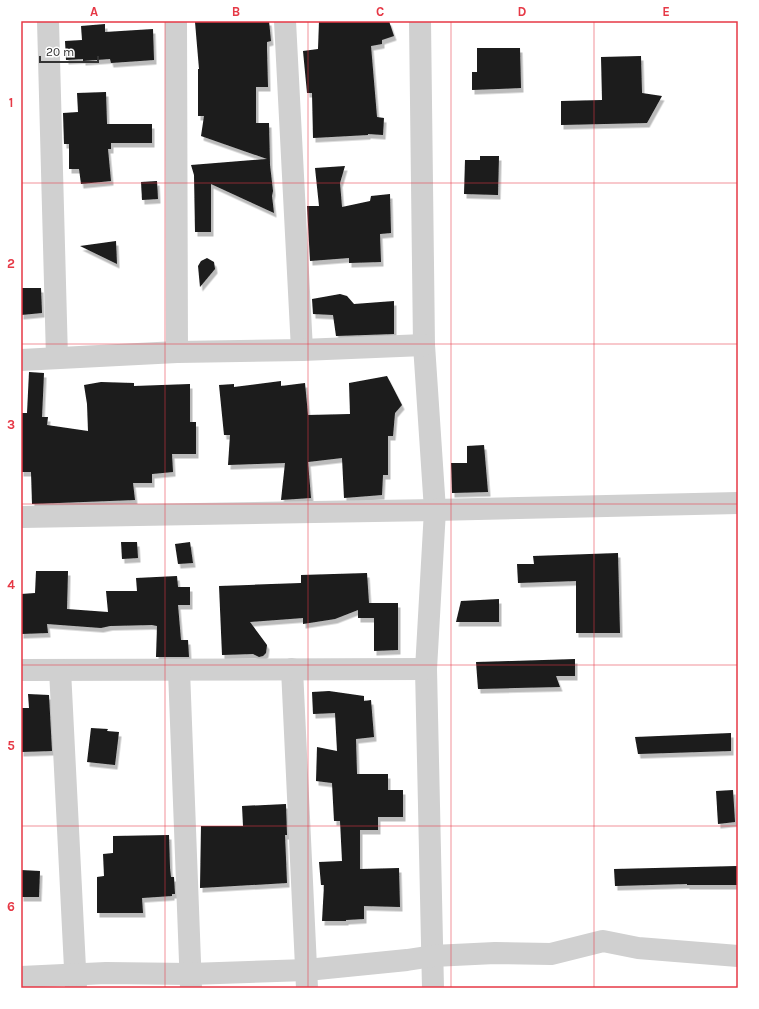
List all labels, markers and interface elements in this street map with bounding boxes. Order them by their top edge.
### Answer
text: A [90,4,98,19]
text: B [232,4,240,19]
text: C [376,4,384,19]
text: D [518,4,527,19]
text: E [662,4,670,19]
scale bar [40,38,98,64]
text: 20 m [46,45,74,59]
text: 1 [9,95,13,110]
text: 2 [7,256,15,271]
text: 3 [7,417,15,432]
text: 4 [7,577,15,592]
text: 5 [7,738,15,753]
text: 6 [7,899,15,914]

